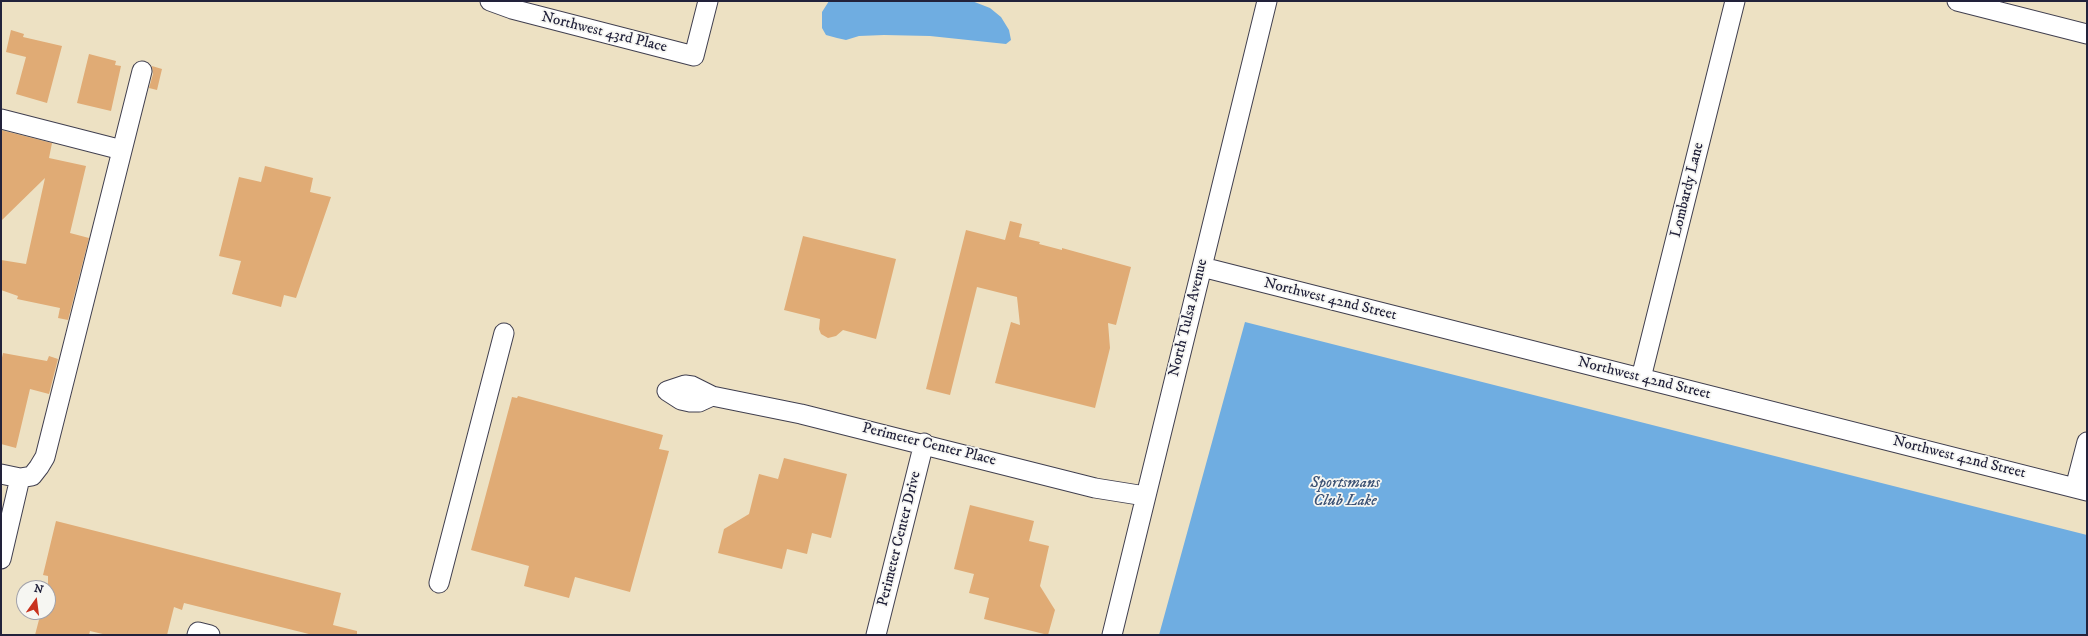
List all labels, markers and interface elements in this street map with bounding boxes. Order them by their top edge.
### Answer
street label: Northwest 43rd Place [539,9,669,57]
street label: Lombardy Lane [1668,141,1708,239]
street label: North Tulsa Avenue [1166,257,1212,379]
street label: Northwest 42nd Street [1262,275,1398,325]
street label: Northwest 42nd Street [1576,354,1712,404]
street label: Perimeter Center Place [860,420,998,470]
street label: Northwest 42nd Street [1891,433,2027,483]
street label: Perimeter Center Drive [875,470,925,608]
water label: Sportsmans Club Lake [1310,474,1380,512]
north arrow [16,580,56,620]
text: N [33,581,45,597]

